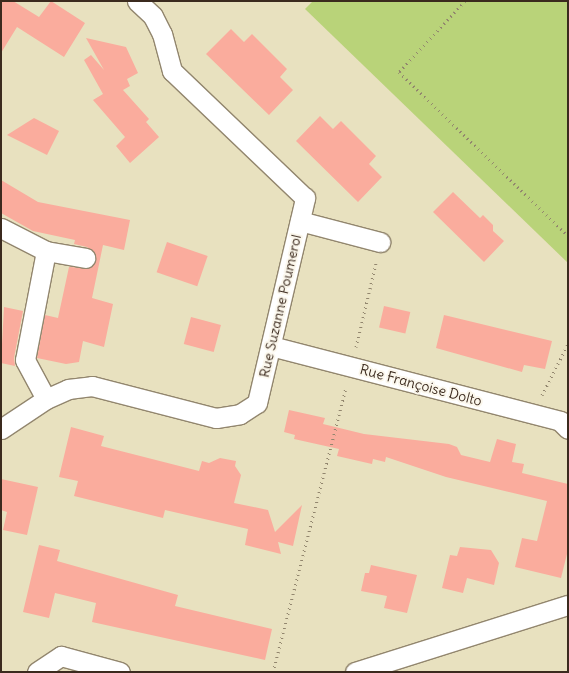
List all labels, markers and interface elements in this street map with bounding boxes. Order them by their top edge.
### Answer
street label: Rue Suzanne Poumerol [255,233,305,379]
street label: Rue Françoise Dolto [358,361,484,409]

